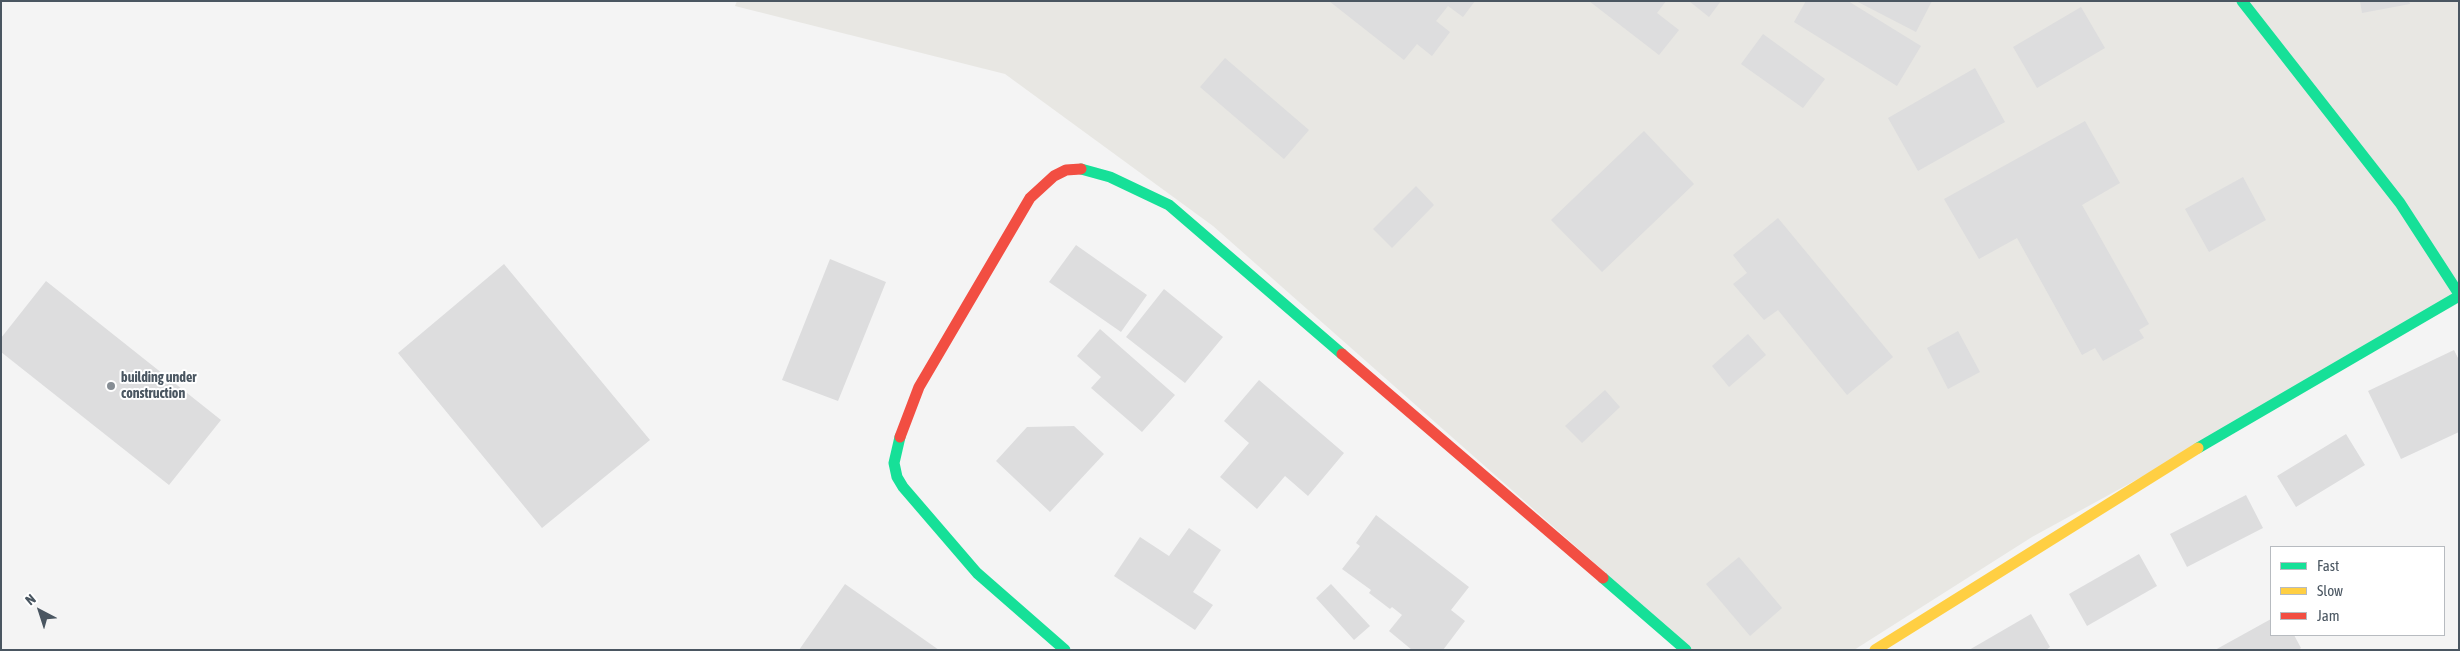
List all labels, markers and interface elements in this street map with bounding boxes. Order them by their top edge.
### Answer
place label: building under construction [121,370,196,402]
marker: building under construction [105,380,117,392]
legend [2270,546,2445,636]
text: Fast [2317,557,2339,574]
text: Slow [2317,582,2343,599]
north arrow [15,586,65,636]
text: N [22,591,39,608]
text: Jam [2317,607,2340,624]

